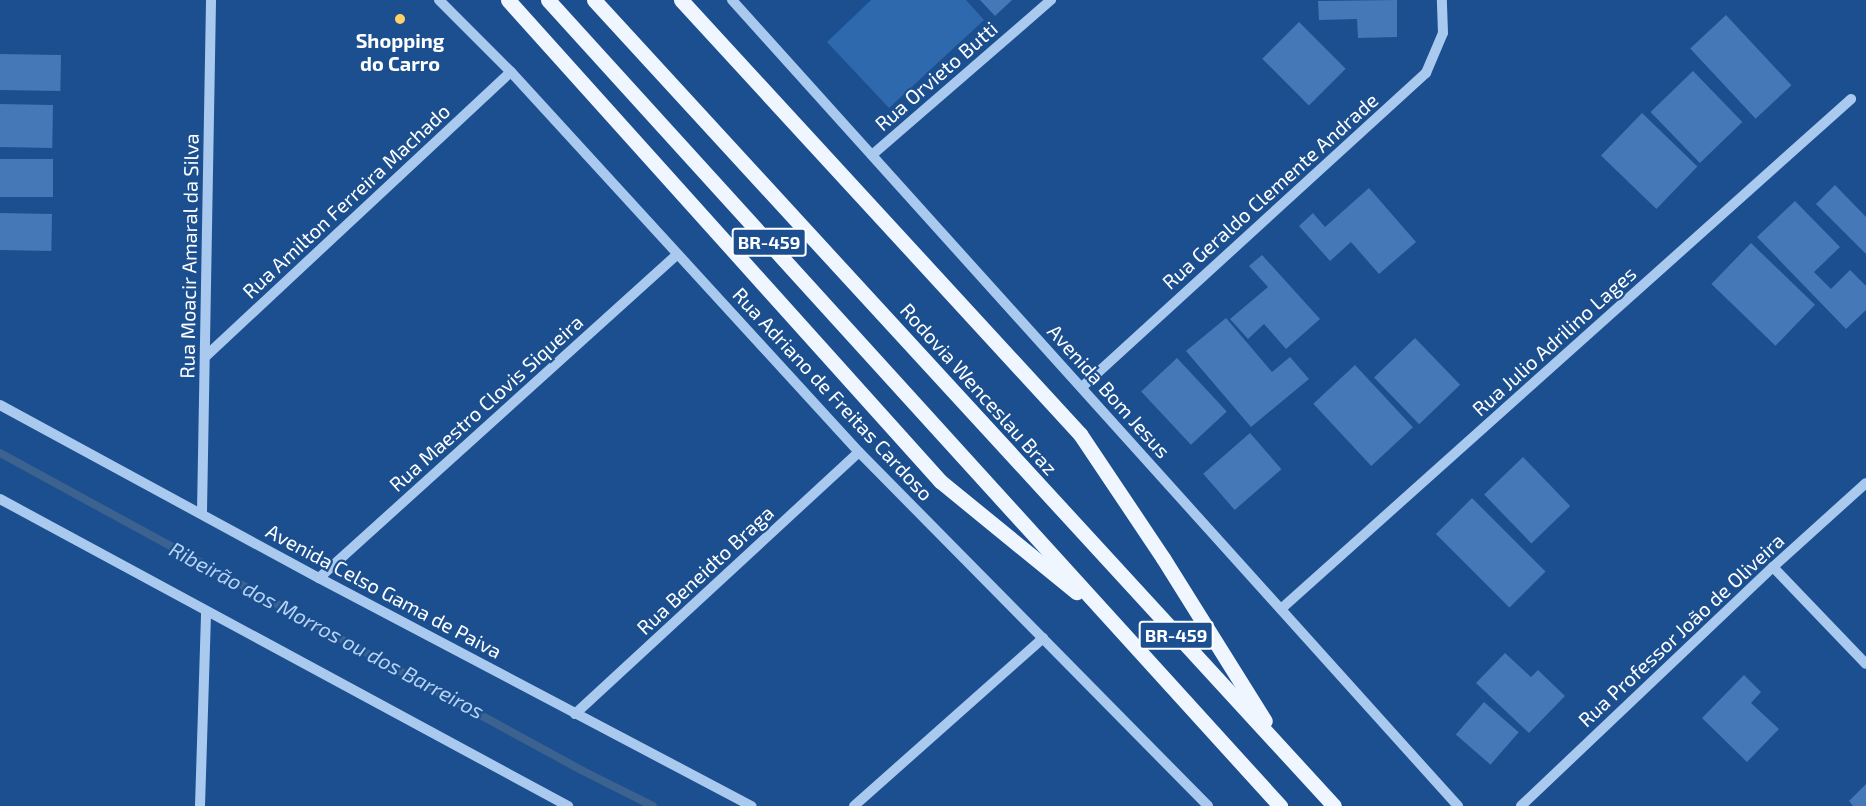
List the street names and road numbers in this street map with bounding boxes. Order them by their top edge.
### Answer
street label: Rua Orvieto Butti [870,16,1002,136]
street label: Rua Geraldo Clemente Andrade [1157,88,1383,294]
street label: Rua Amilton Ferreira Machado [237,99,455,303]
street label: Rua Moacir Amaral da Silva [175,132,203,380]
road number: BR-459 [732,227,806,257]
street label: Rua Julio Adrilino Lages [1467,261,1641,421]
street label: Rua Adriano de Freitas Cardoso [728,282,938,506]
street label: Rodovia Wenceslau Braz [895,298,1063,480]
street label: Rua Maestro Clovis Siqueira [384,310,588,496]
street label: Avenida Bom Jesus [1043,319,1175,463]
street label: Rua Beneidto Braga [632,501,778,639]
street label: Avenida Celso Gama de Paiva [262,519,506,663]
street label: Rua Professor João de Oliveira [1573,528,1789,732]
road number: BR-459 [1138,620,1214,650]

